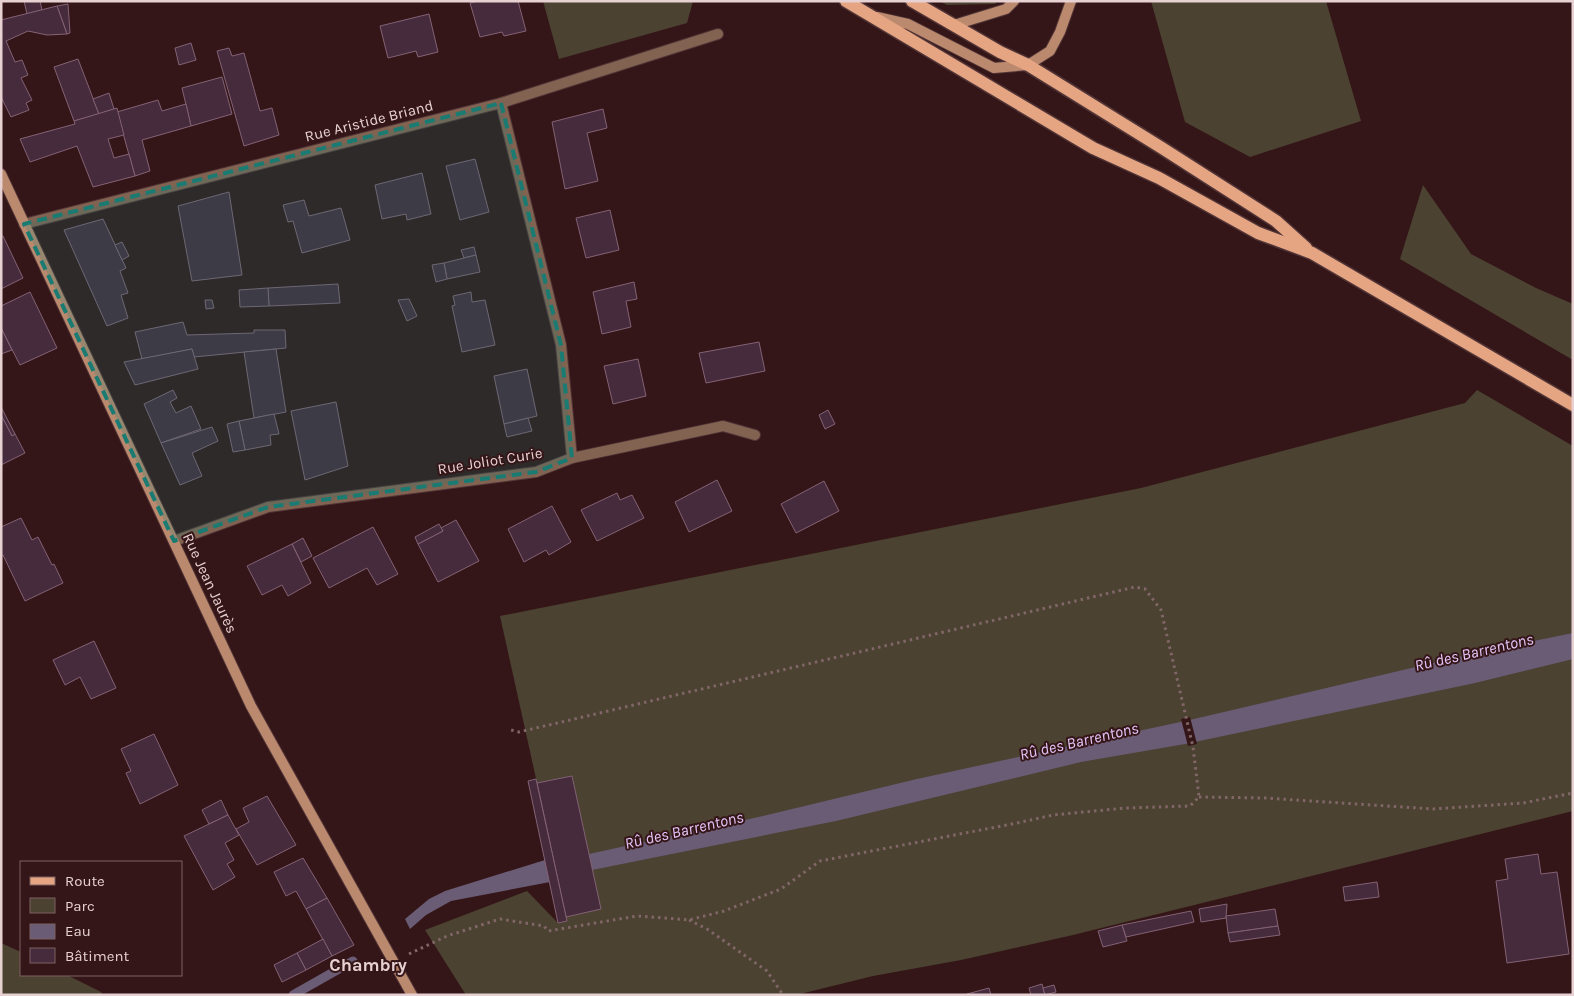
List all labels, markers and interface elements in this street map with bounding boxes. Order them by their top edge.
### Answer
street label: Rue Aristide Briand [303,96,435,146]
street label: Rue Joliot Curie [436,444,544,478]
street label: Rue Jean Jaurès [179,530,241,636]
water label: Rû des Barrentons [1413,629,1536,675]
water label: Rû des Barrentons [1018,718,1141,764]
water label: Rû des Barrentons [623,807,746,853]
legend [20,861,182,976]
text: Route [65,872,105,890]
text: Parc [65,897,95,915]
text: Eau [65,922,91,940]
text: Bâtiment [65,947,129,965]
district label: Chambry [329,954,407,976]

